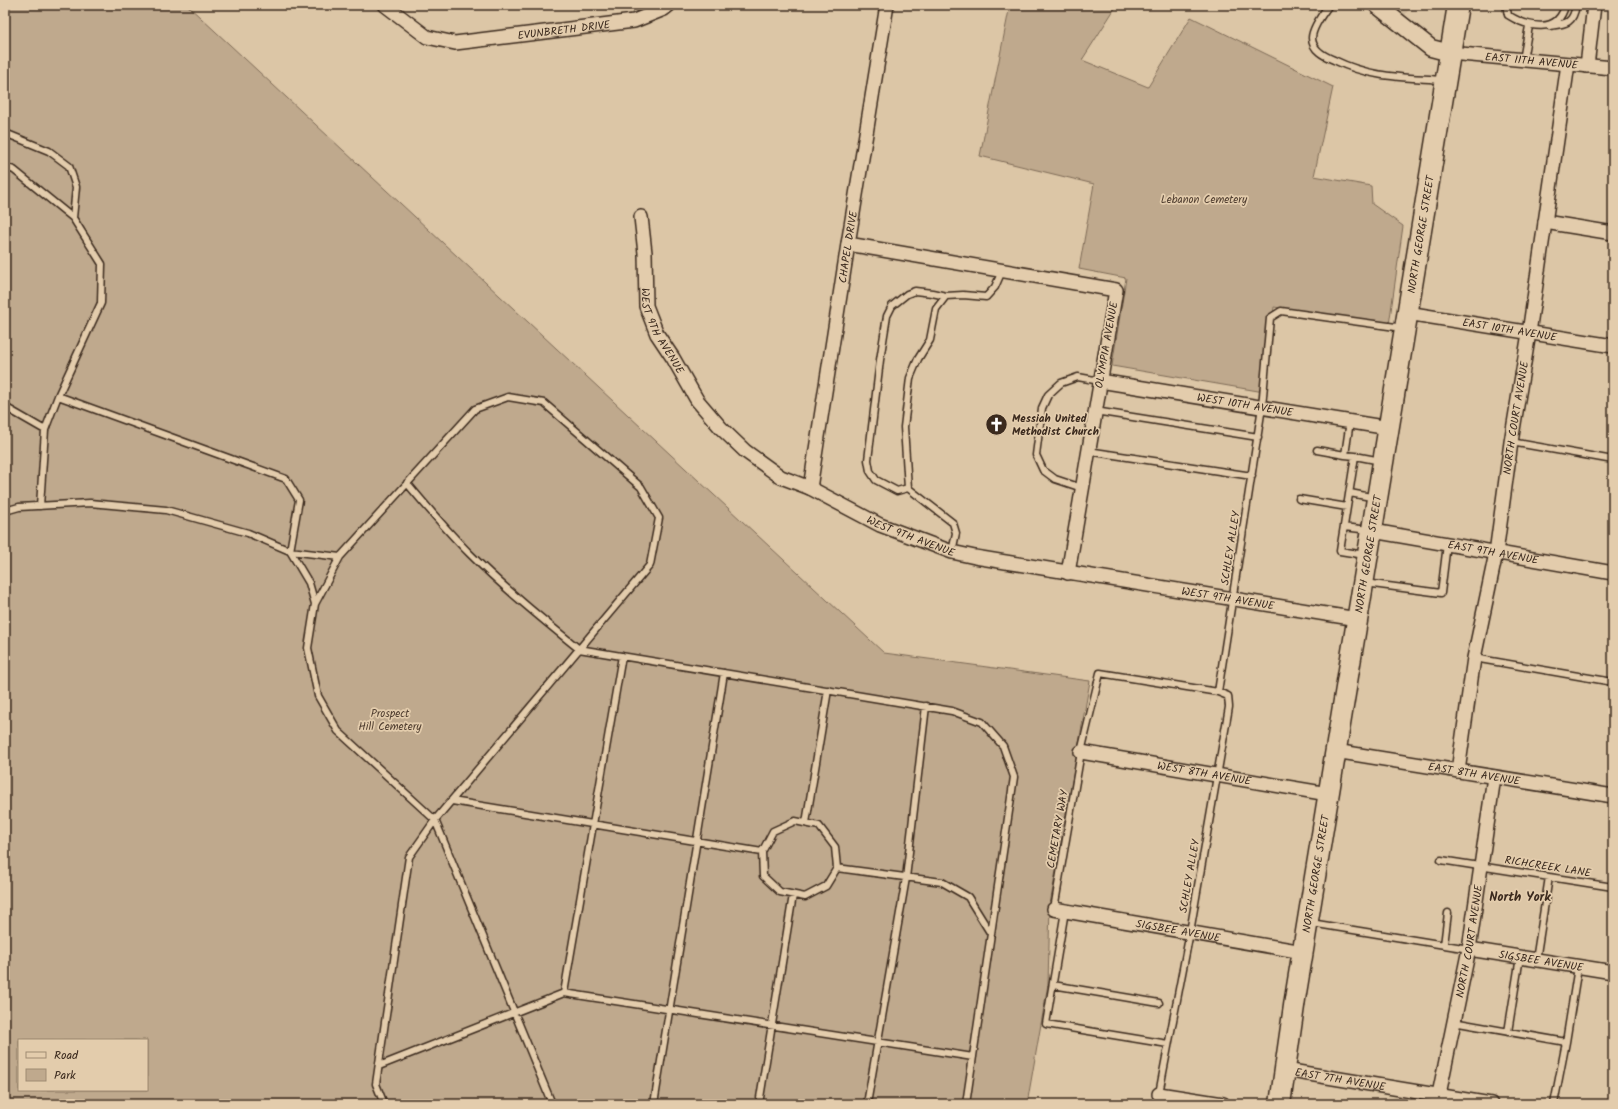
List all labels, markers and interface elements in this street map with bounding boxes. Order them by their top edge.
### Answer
street label: EVUNBRETH DRIVE [517,16,612,45]
street label: EAST 11TH AVENUE [1484,48,1579,75]
street label: NORTH GEORGE STREET [1403,173,1440,295]
park label: Lebanon Cemetery [1161,191,1248,209]
street label: CHAPEL DRIVE [834,209,863,284]
street label: WEST 9TH AVENUE [636,288,689,378]
street label: OLYMPIA AVENUE [1091,300,1124,390]
street label: EAST 10TH AVENUE [1461,314,1559,347]
street label: NORTH COURT AVENUE [1499,359,1534,476]
street label: WEST 10TH AVENUE [1195,389,1295,422]
place label: Messiah United Methodist Church [1012,410,1099,441]
church icon: Messiah United Methodist Church [983,411,1009,437]
street label: NORTH GEORGE STREET [1350,493,1388,614]
street label: SCHLEY ALLEY [1216,509,1246,586]
street label: WEST 9TH AVENUE [863,511,958,563]
street label: EAST 9TH AVENUE [1446,536,1540,570]
street label: WEST 9TH AVENUE [1180,583,1276,616]
park label: Prospect Hill Cemetery [358,705,422,736]
street label: WEST 8TH AVENUE [1156,757,1253,791]
street label: EAST 8TH AVENUE [1427,758,1522,791]
street label: CEMETARY WAY [1042,788,1074,870]
street label: NORTH GEORGE STREET [1298,813,1335,934]
street label: SCHLEY ALLEY [1175,837,1205,914]
street label: RICHCREEK LANE [1503,851,1593,883]
street label: NORTH COURT AVENUE [1451,883,1488,1000]
district label: North York [1489,887,1551,908]
street label: SIGSBEE AVENUE [1134,915,1222,948]
street label: SIGSBEE AVENUE [1497,946,1585,977]
legend [18,1039,148,1091]
text: Road [54,1046,79,1065]
street label: EAST 7TH AVENUE [1293,1064,1387,1097]
text: Park [54,1066,76,1085]

